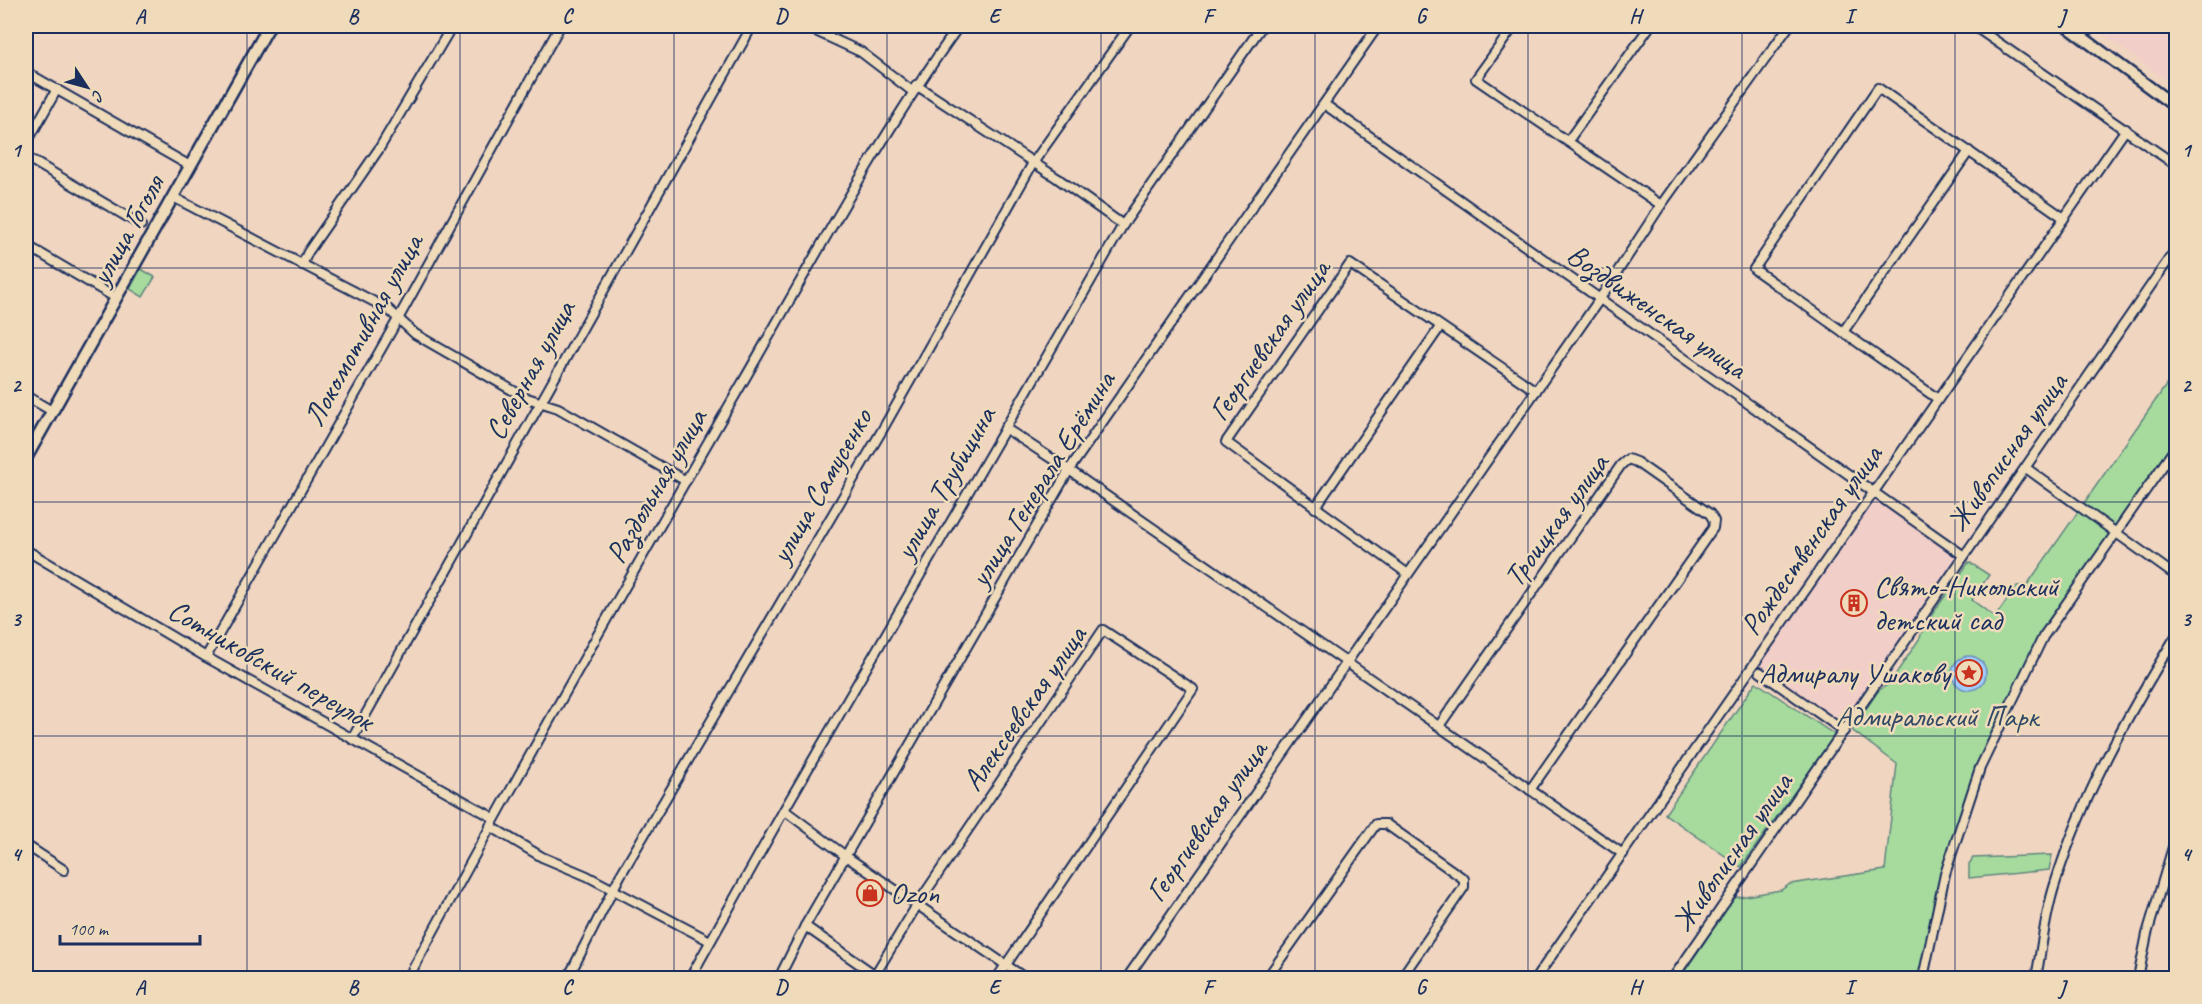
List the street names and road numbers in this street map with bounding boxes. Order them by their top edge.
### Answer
street label: улица Гоголя [80,166,174,293]
street label: Локомотивная улица [295,225,433,433]
street label: Воздвиженская улица [1560,235,1756,388]
street label: Георгиевская улица [1200,250,1340,428]
street label: Северная улица [476,292,585,446]
street label: улица Генерала Ерёмина [959,363,1125,595]
street label: Живописная улица [1938,364,2077,539]
street label: улица Трубицина [885,398,1005,568]
street label: Раздольная улица [597,401,716,570]
street label: улица Самусенко [760,401,881,572]
street label: Рождественская улица [1731,436,1892,642]
street label: Троицкая улица [1495,445,1618,594]
street label: Сотниковский переулок [161,591,383,741]
street label: Алексеевская улица [953,617,1096,798]
street label: Георгиевская улица [1137,731,1277,909]
street label: Живописная улица [1663,764,1802,939]

